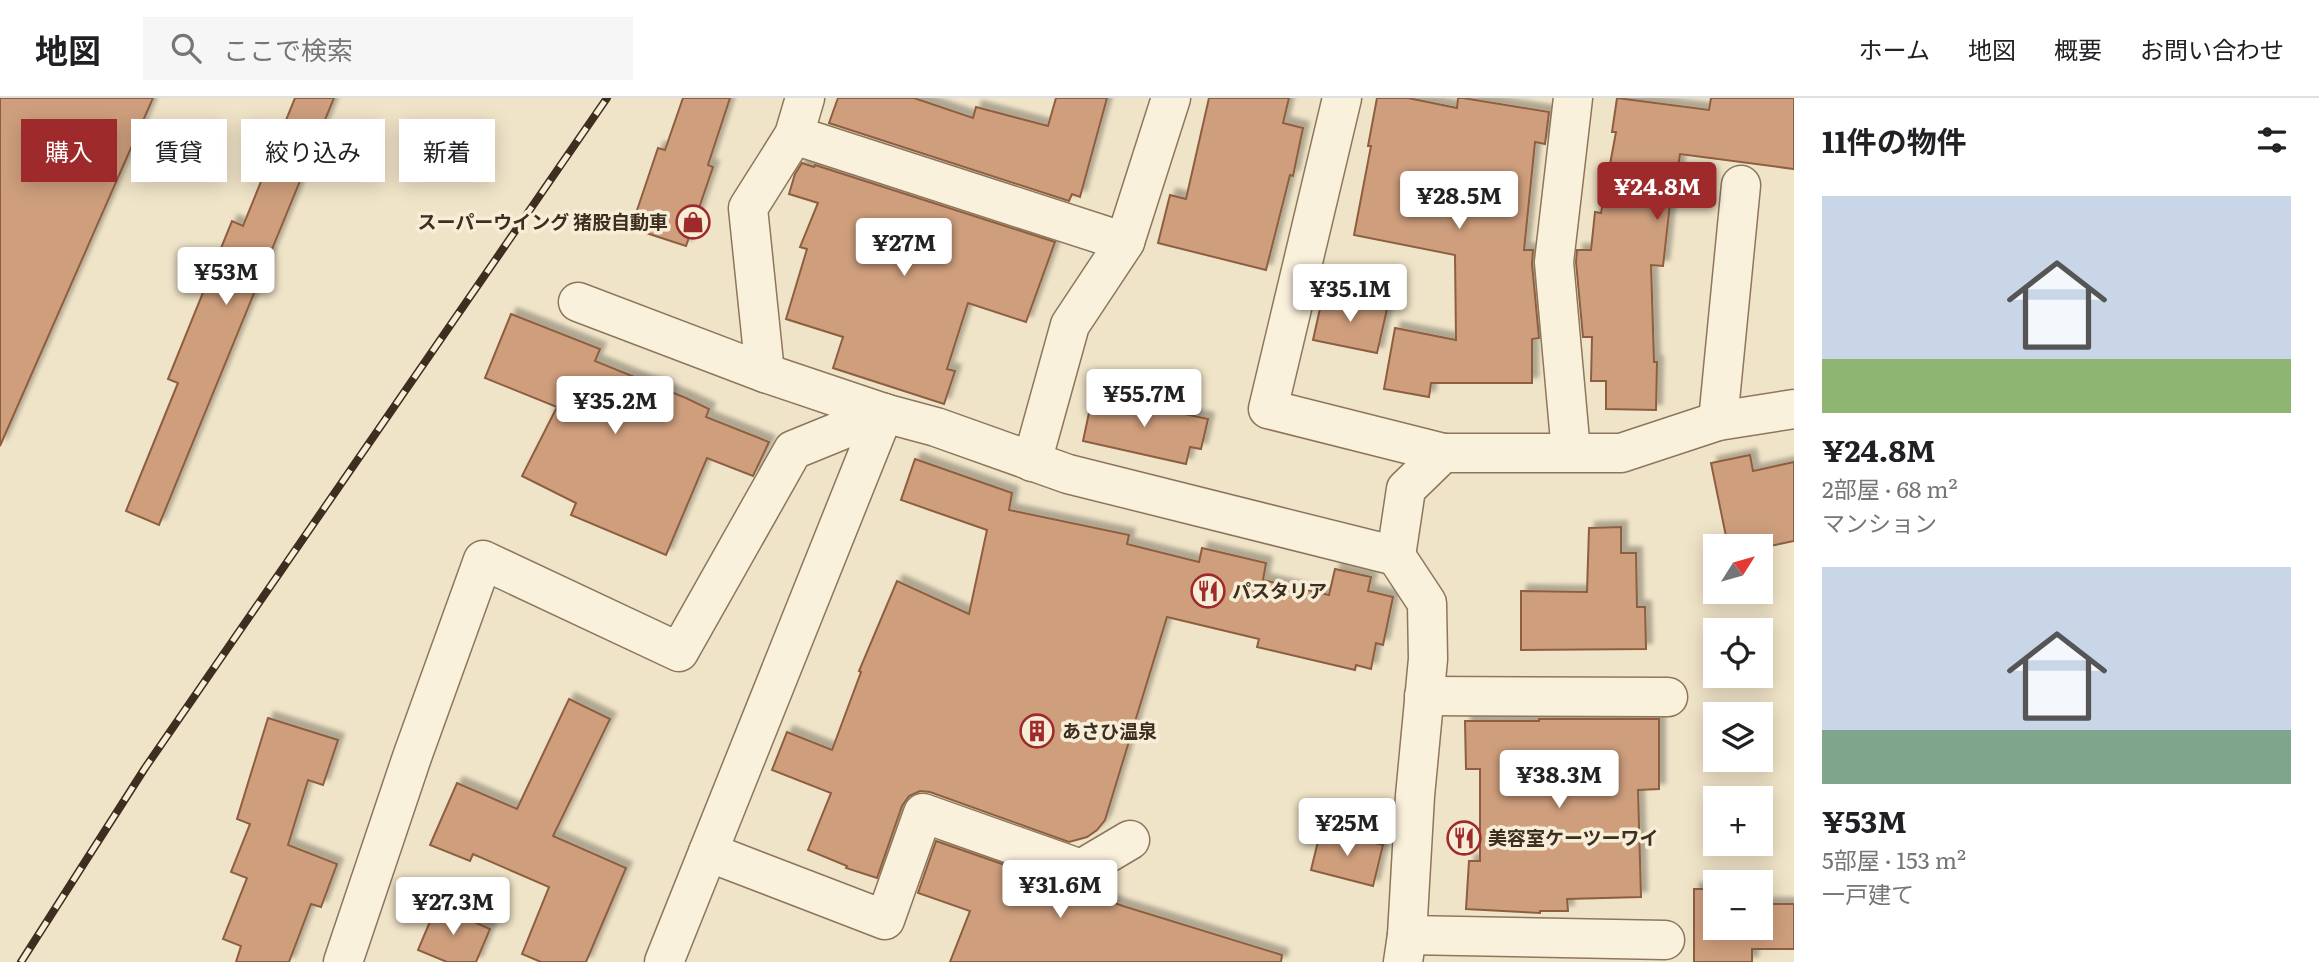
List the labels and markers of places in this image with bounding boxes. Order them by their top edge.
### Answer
pin: ¥24.8M [1600,162,1714,222]
pin: ¥28.5M [1402,172,1516,231]
shop icon: スーパーウイング 猪股自動車 [674,203,712,241]
place label: スーパーウイング 猪股自動車 [417,207,668,235]
pin: ¥27M [863,218,945,278]
pin: ¥53M [185,248,267,307]
pin: ¥35.1M [1293,264,1407,324]
pin: ¥55.7M [1087,370,1201,429]
pin: ¥35.2M [558,376,672,436]
restaurant icon: パスタリア [1189,572,1227,610]
place label: パスタリア [1232,576,1327,604]
building icon: あさひ温泉 [1018,712,1056,750]
place label: あさひ温泉 [1062,716,1157,744]
pin: ¥38.3M [1502,750,1616,810]
pin: ¥25M [1306,798,1388,858]
restaurant icon: 美容室ケーツーワイ [1445,819,1483,857]
place label: 美容室ケーツーワイ [1488,823,1659,851]
pin: ¥31.6M [1003,860,1117,920]
pin: ¥27.3M [396,878,510,937]

